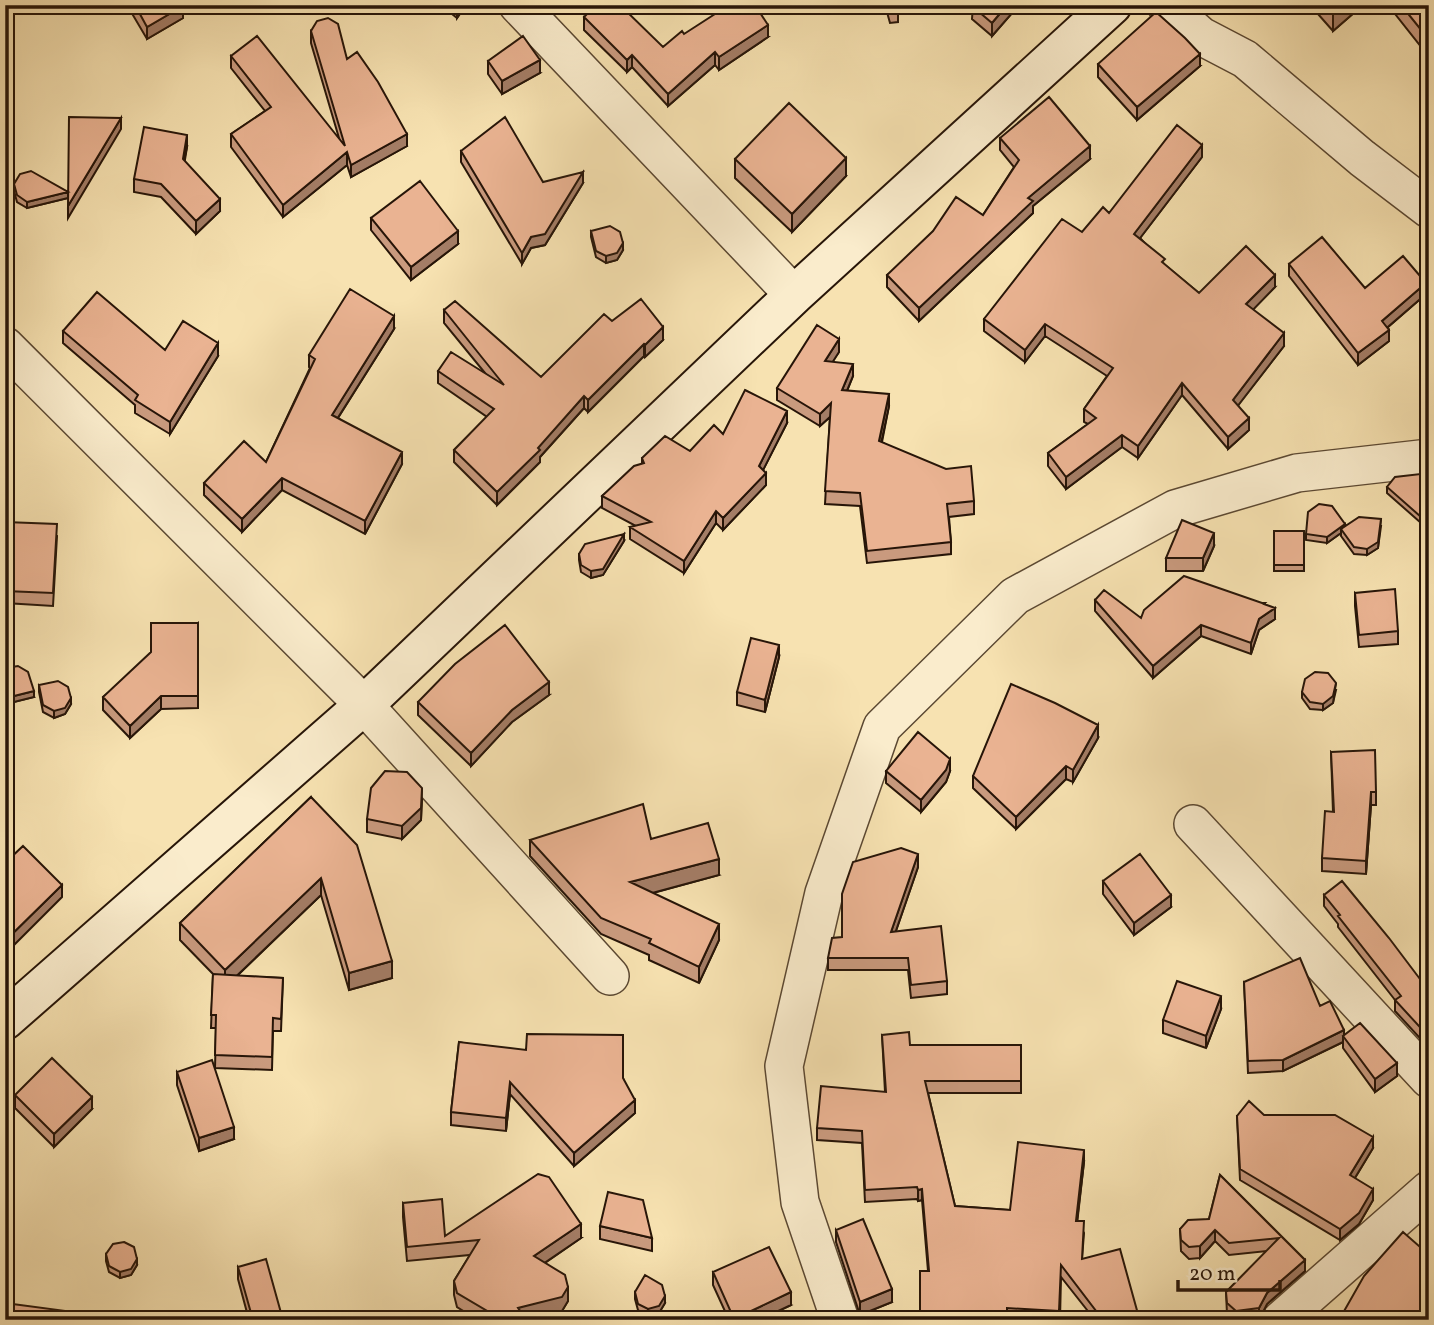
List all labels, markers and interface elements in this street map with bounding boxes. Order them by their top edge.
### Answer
scale bar [1178,1248,1280,1292]
text: 20 m [1189,1260,1235,1289]

